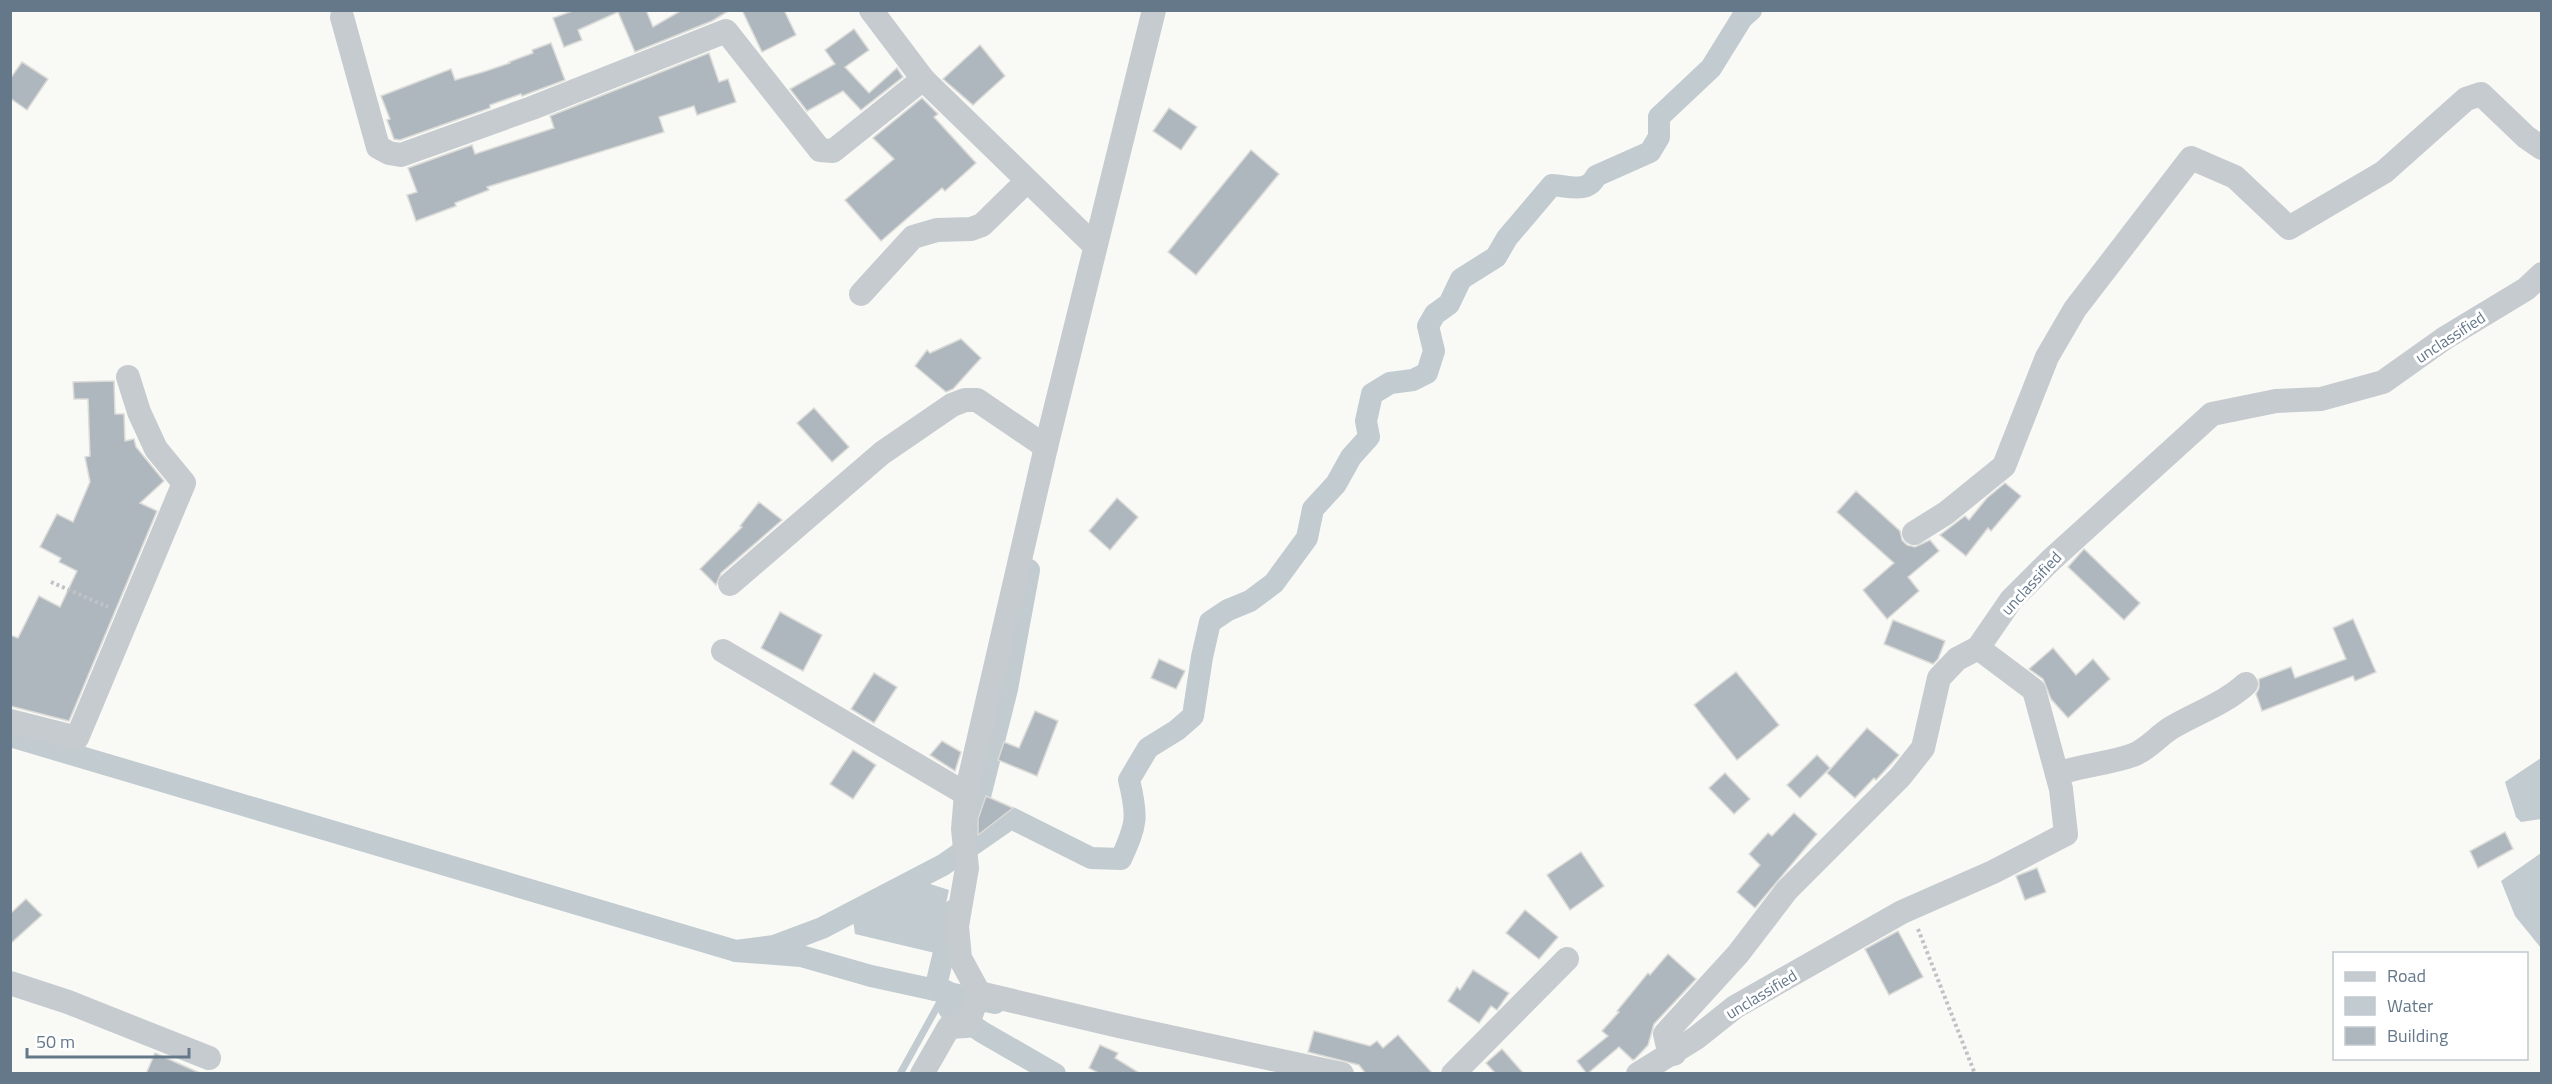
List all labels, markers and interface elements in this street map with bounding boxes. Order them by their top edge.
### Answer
street label: unclassified [2410,305,2490,369]
street label: unclassified [1995,546,2067,620]
legend [2333,952,2528,1060]
text: Road [2387,962,2426,989]
street label: unclassified [1721,963,1801,1025]
text: Water [2387,992,2433,1019]
scale bar [27,1021,189,1059]
text: Building [2387,1022,2448,1049]
text: 50 m [36,1028,75,1055]

